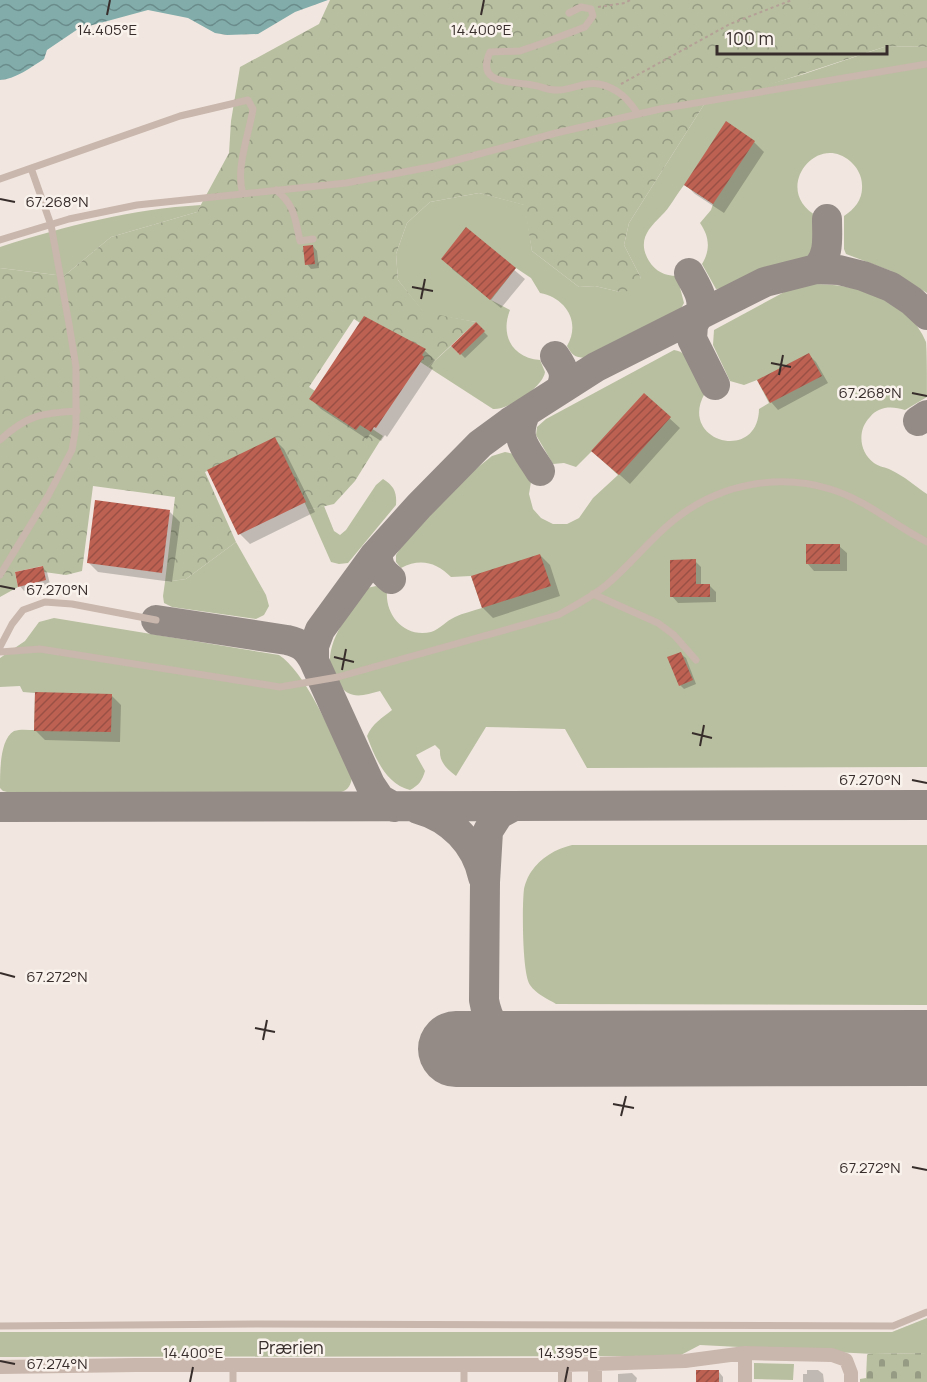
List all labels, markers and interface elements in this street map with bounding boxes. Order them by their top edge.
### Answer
scale bar [717,18,886,56]
text: 14.405°E [77,19,137,40]
text: 14.400°E [451,19,511,40]
text: 100 m [726,26,774,50]
text: 67.268°N [25,191,89,212]
text: 67.268°N [838,382,902,403]
text: 67.270°N [26,579,88,600]
text: 67.270°N [839,769,901,790]
text: 67.272°N [26,966,88,987]
text: 67.272°N [839,1157,901,1178]
street label: Prærien [258,1335,324,1359]
text: 14.400°E [163,1342,223,1363]
text: 14.395°E [538,1342,598,1363]
text: 67.274°N [27,1353,87,1374]

